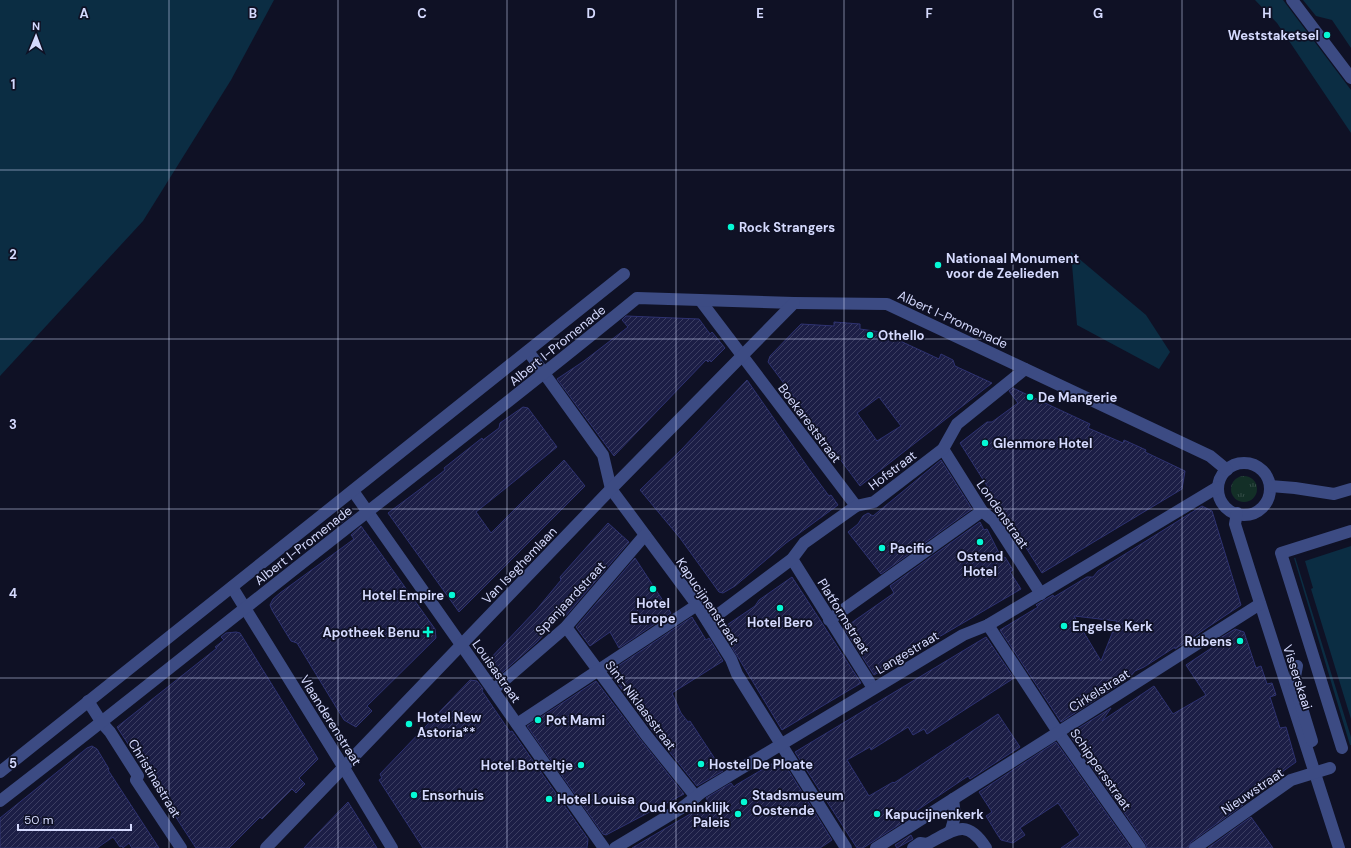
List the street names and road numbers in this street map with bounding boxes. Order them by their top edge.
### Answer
street label: Albert I-Promenade [895,287,1010,352]
street label: Albert I-Promenade [506,301,609,390]
street label: Boekareststraat [774,380,845,466]
street label: Hofstraat [865,447,920,494]
street label: Londenstraat [973,477,1032,552]
street label: Albert I-Promenade [251,502,356,589]
street label: Van Iseghemlaan [478,523,561,608]
street label: Kapucijnenstraat [672,555,743,648]
street label: Spanjaardstraat [532,558,609,639]
street label: Platformstraat [814,575,874,657]
street label: Langestraat [872,627,942,678]
street label: Louisastraat [468,636,525,706]
street label: Visserskaai [1279,642,1316,712]
street label: Sint-Niklaasstraat [601,657,680,753]
street label: Cirkelstraat [1066,665,1133,716]
street label: Vlaanderenstraat [296,672,365,769]
street label: Schippersstraat [1066,725,1135,813]
street label: Christinastraat [124,736,185,821]
street label: Nieuwstraat [1218,764,1287,819]

